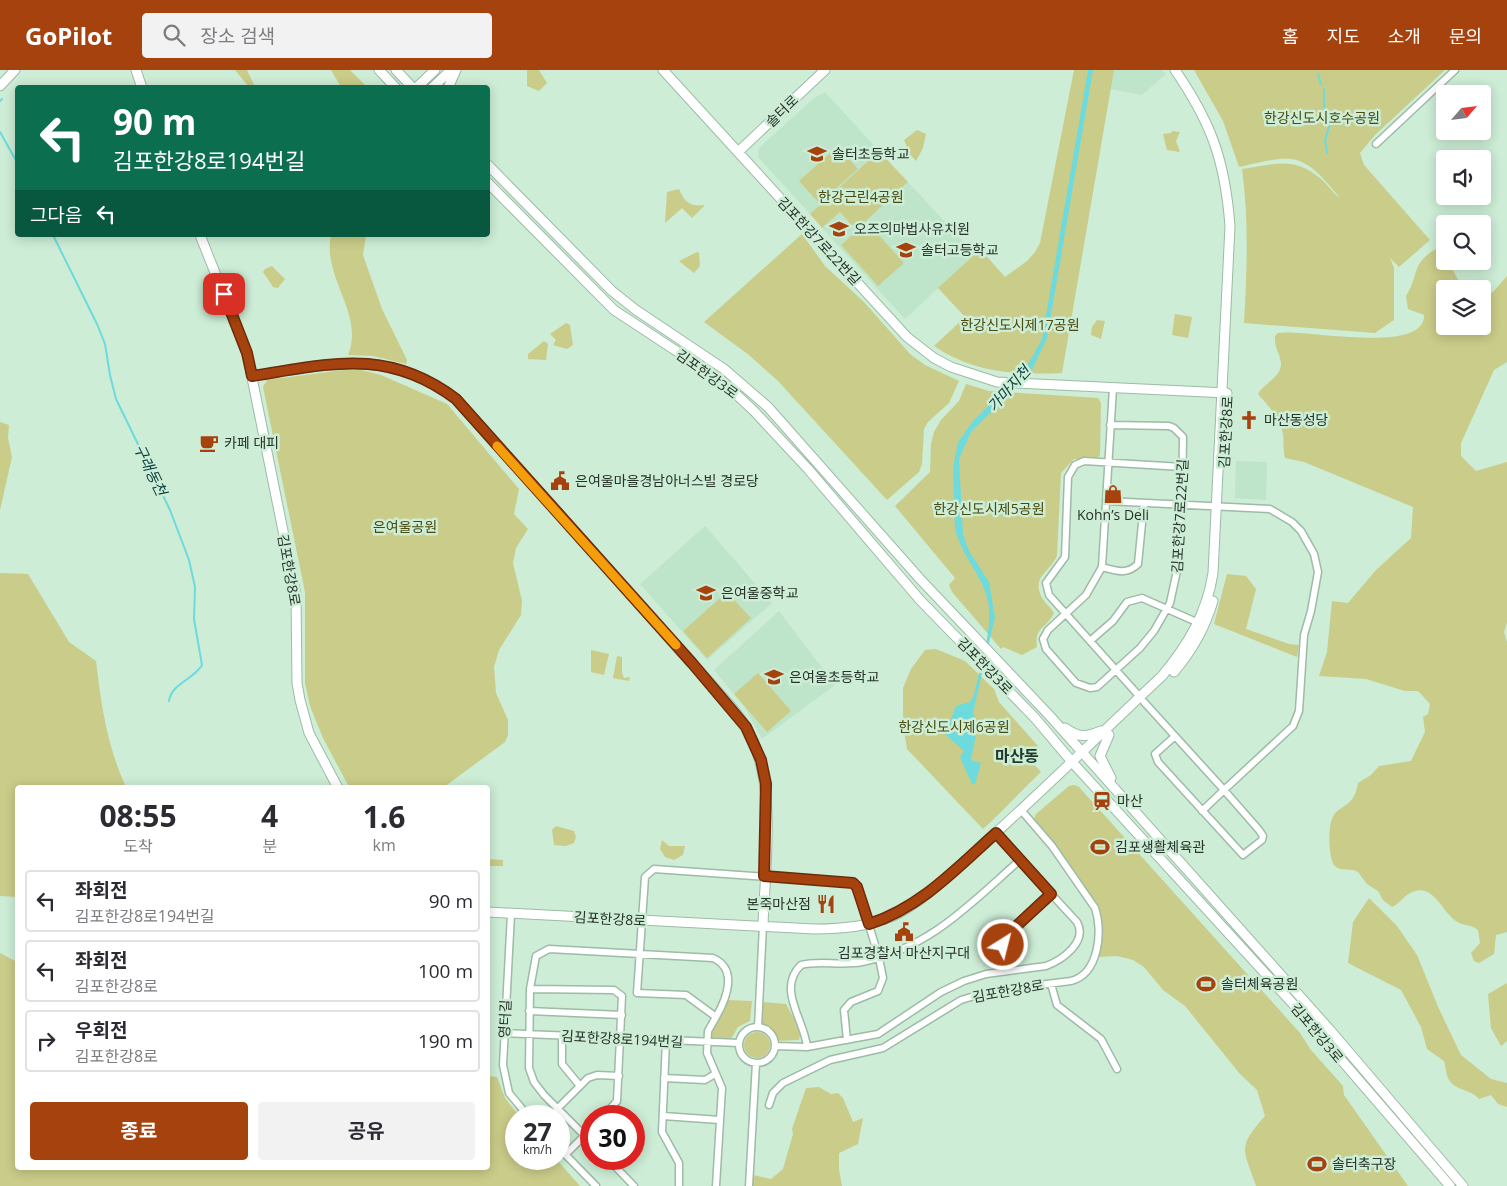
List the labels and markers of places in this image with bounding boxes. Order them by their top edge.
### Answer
school or university icon: 솔터초등학교 [806,143,828,165]
place label: 솔터초등학교 [832,144,909,163]
school or university icon: 오즈의마법사유치원 [828,218,850,240]
place label: 오즈의마법사유치원 [854,219,970,238]
school or university icon: 솔터고등학교 [895,239,917,261]
place label: 솔터고등학교 [921,240,998,259]
pin [203,273,245,315]
church icon: 마산동성당 [1238,409,1260,431]
place label: 마산동성당 [1264,410,1329,429]
cafe icon: 카페 대피 [198,432,220,454]
place label: 카페 대피 [224,433,279,452]
public building icon: 은여울마을경남아너스빌 경로당 [549,470,571,492]
place label: 은여울마을경남아너스빌 경로당 [575,471,759,490]
shop icon: Kohn’s Deli [1102,483,1124,505]
place label: Kohn’s Deli [1077,505,1149,524]
school or university icon: 은여울중학교 [695,582,717,604]
place label: 은여울중학교 [721,583,798,602]
school or university icon: 은여울초등학교 [763,666,785,688]
place label: 은여울초등학교 [789,667,879,686]
station icon: 마산 [1091,790,1113,812]
place label: 마산 [1117,791,1143,810]
sports icon: 김포생활체육관 [1089,836,1111,858]
place label: 김포생활체육관 [1115,837,1205,856]
restaurant icon: 본죽마산점 [815,893,837,915]
place label: 본죽마산점 [747,894,811,913]
public building icon: 김포경찰서 마산지구대 [893,921,915,943]
place label: 김포경찰서 마산지구대 [838,943,970,962]
sports icon: 솔터체육공원 [1195,973,1217,995]
place label: 솔터체육공원 [1221,974,1298,993]
sports icon: 솔터축구장 [1306,1153,1328,1175]
place label: 솔터축구장 [1332,1154,1397,1173]

